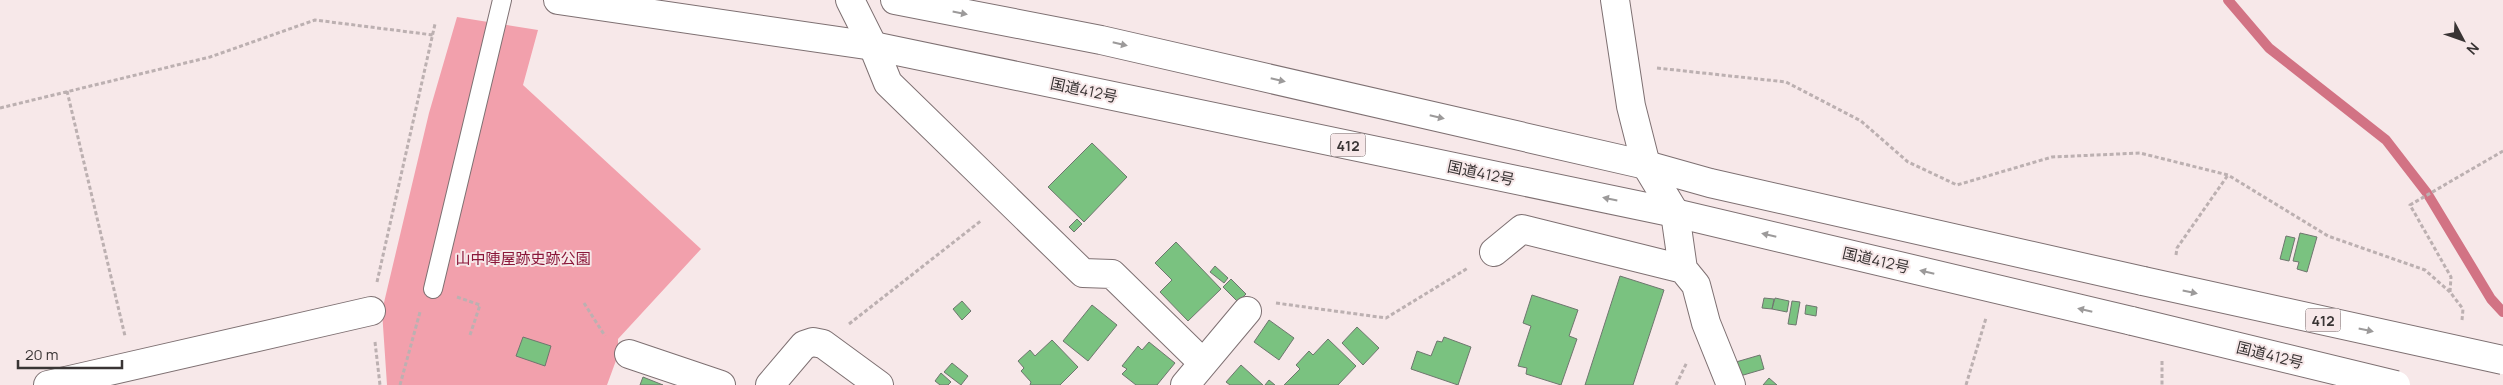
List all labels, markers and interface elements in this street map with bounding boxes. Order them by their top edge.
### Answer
one-way arrow [953,9,969,17]
north arrow [2438,15,2488,65]
text: N [2463,39,2484,59]
one-way arrow [1112,40,1127,48]
street label: 国道412号 [1048,73,1120,107]
one-way arrow [1271,76,1286,84]
one-way arrow [1429,113,1444,121]
road number: 412 [1330,134,1366,156]
street label: 国道412号 [1445,156,1517,190]
one-way arrow [1601,195,1617,203]
one-way arrow [1761,231,1776,239]
street label: 国道412号 [1840,242,1912,278]
park label: 山中陣屋跡史跡公園 [455,248,591,269]
one-way arrow [1919,268,1934,276]
one-way arrow [2183,288,2199,296]
one-way arrow [2077,306,2092,314]
road number: 412 [2306,308,2340,332]
one-way arrow [2359,326,2374,334]
street label: 国道412号 [2234,337,2306,373]
scale bar [18,338,121,370]
text: 20 m [25,344,58,365]

